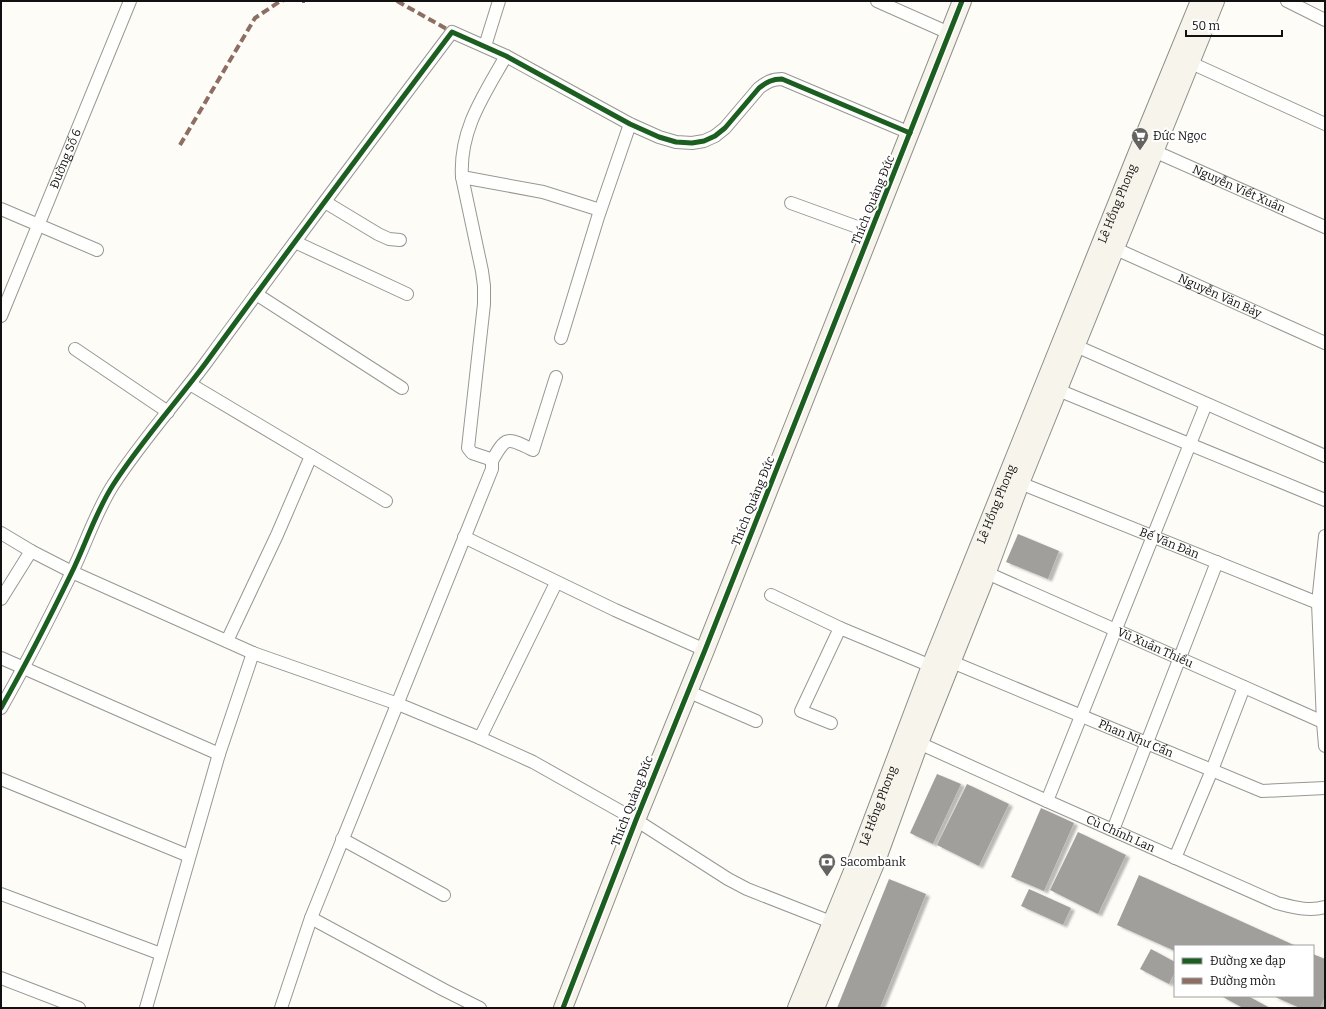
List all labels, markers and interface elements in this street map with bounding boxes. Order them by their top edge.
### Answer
scale bar [1186,12,1282,38]
text: 50 m [1192,19,1221,33]
supermarket icon: Đức Ngọc [1130,126,1150,151]
street label: Đường Số 6 [47,127,84,191]
place label: Đức Ngọc [1153,129,1207,143]
street label: Thích Quảng Đức [849,153,897,247]
street label: Lê Hồng Phong [1095,162,1140,245]
street label: Nguyễn Viết Xuân [1190,162,1288,216]
street label: Nguyễn Văn Bảy [1176,271,1264,321]
street label: Thích Quảng Đức [729,454,777,548]
street label: Lê Hồng Phong [974,462,1019,546]
street label: Bế Văn Đàn [1137,525,1202,562]
street label: Vũ Xuân Thiều [1115,625,1196,671]
street label: Phan Như Cẩn [1096,717,1176,760]
street label: Thích Quảng Đức [608,754,656,848]
street label: Lê Hồng Phong [857,764,900,848]
street label: Cù Chính Lan [1084,812,1158,855]
bank icon: Sacombank [817,852,837,877]
place label: Sacombank [840,855,906,869]
legend [1174,945,1314,997]
text: Đường xe đạp [1210,954,1286,968]
text: Đường mòn [1210,974,1276,988]

